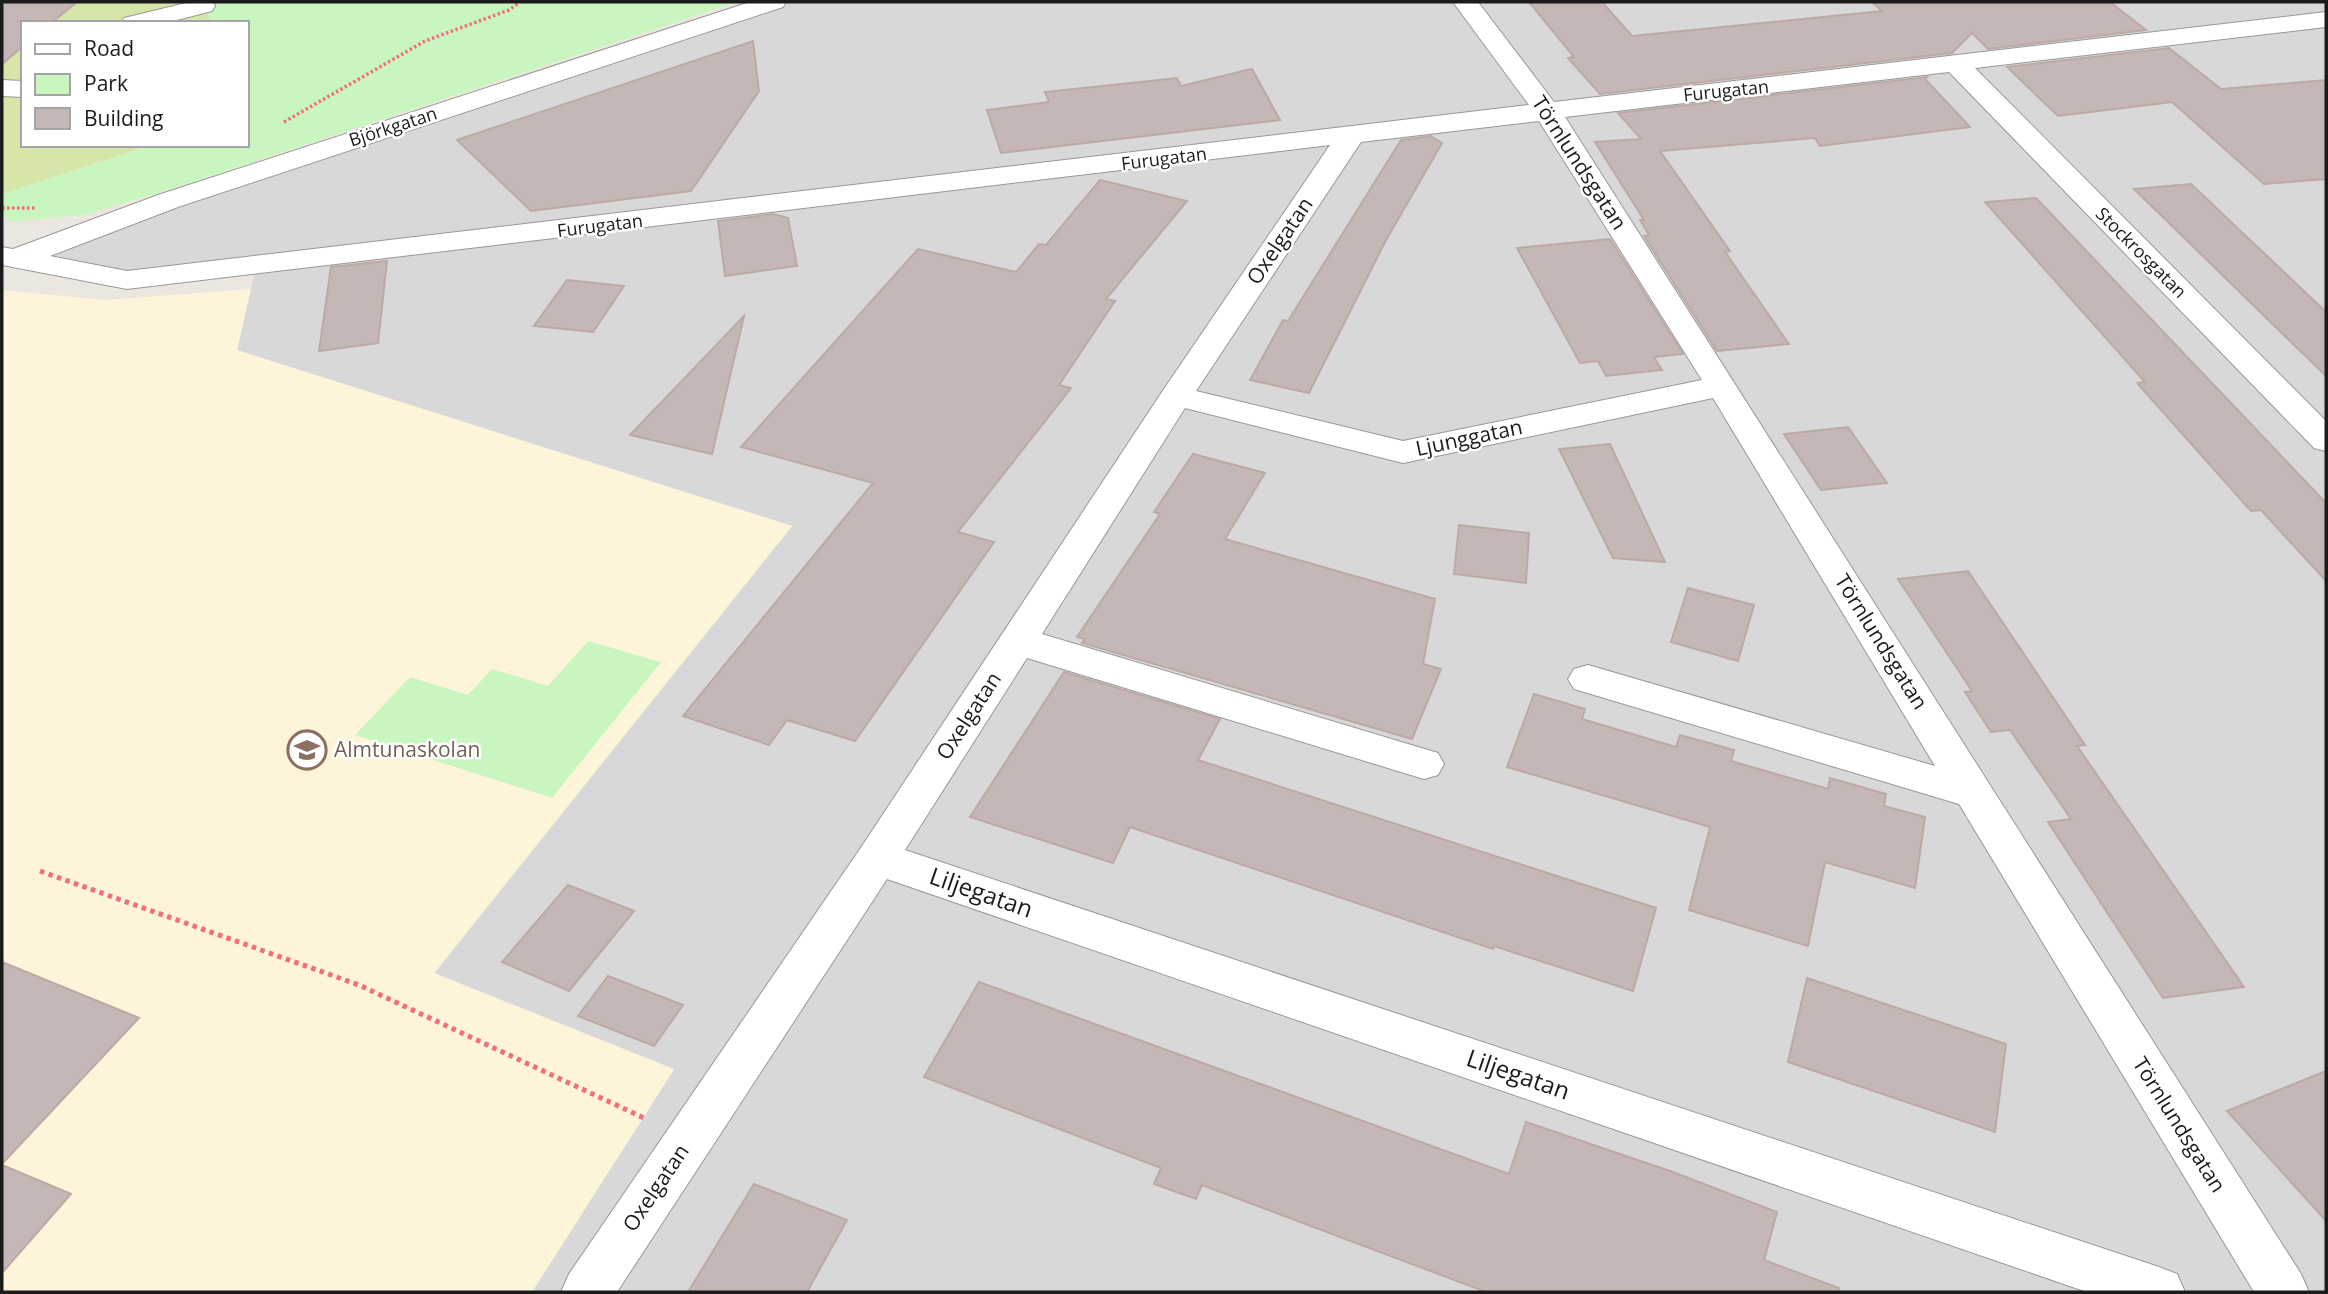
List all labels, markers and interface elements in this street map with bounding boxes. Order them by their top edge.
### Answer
legend [21,21,248,147]
text: Road [84,34,134,62]
text: Park [84,69,128,97]
street label: Furugatan [1682,74,1770,106]
street label: Törnlundsgatan [1526,90,1634,235]
street label: Björkgatan [346,101,440,152]
text: Building [84,104,163,132]
street label: Furugatan [1120,141,1208,175]
street label: Oxelgatan [1240,191,1319,290]
street label: Stockrosgatan [2091,202,2192,303]
street label: Furugatan [556,208,644,242]
street label: Ljunggatan [1413,412,1525,462]
street label: Törnlundsgatan [1829,568,1935,714]
street label: Oxelgatan [929,666,1007,765]
school or university icon: Almtunaskolan [286,729,328,771]
place label: Almtunaskolan [334,735,480,763]
street label: Liljegatan [925,859,1038,925]
street label: Liljegatan [1462,1041,1575,1107]
street label: Törnlundsgatan [2127,1051,2233,1197]
street label: Oxelgatan [616,1138,695,1237]

